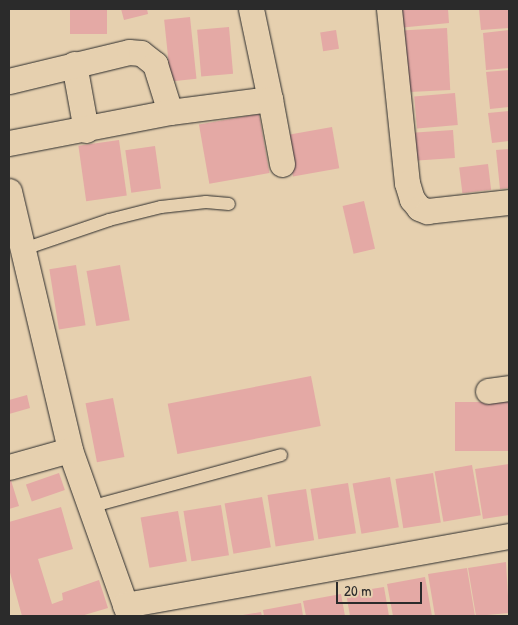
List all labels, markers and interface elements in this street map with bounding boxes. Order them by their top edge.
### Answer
scale bar [338,572,424,604]
text: 20 m [344,580,371,601]

